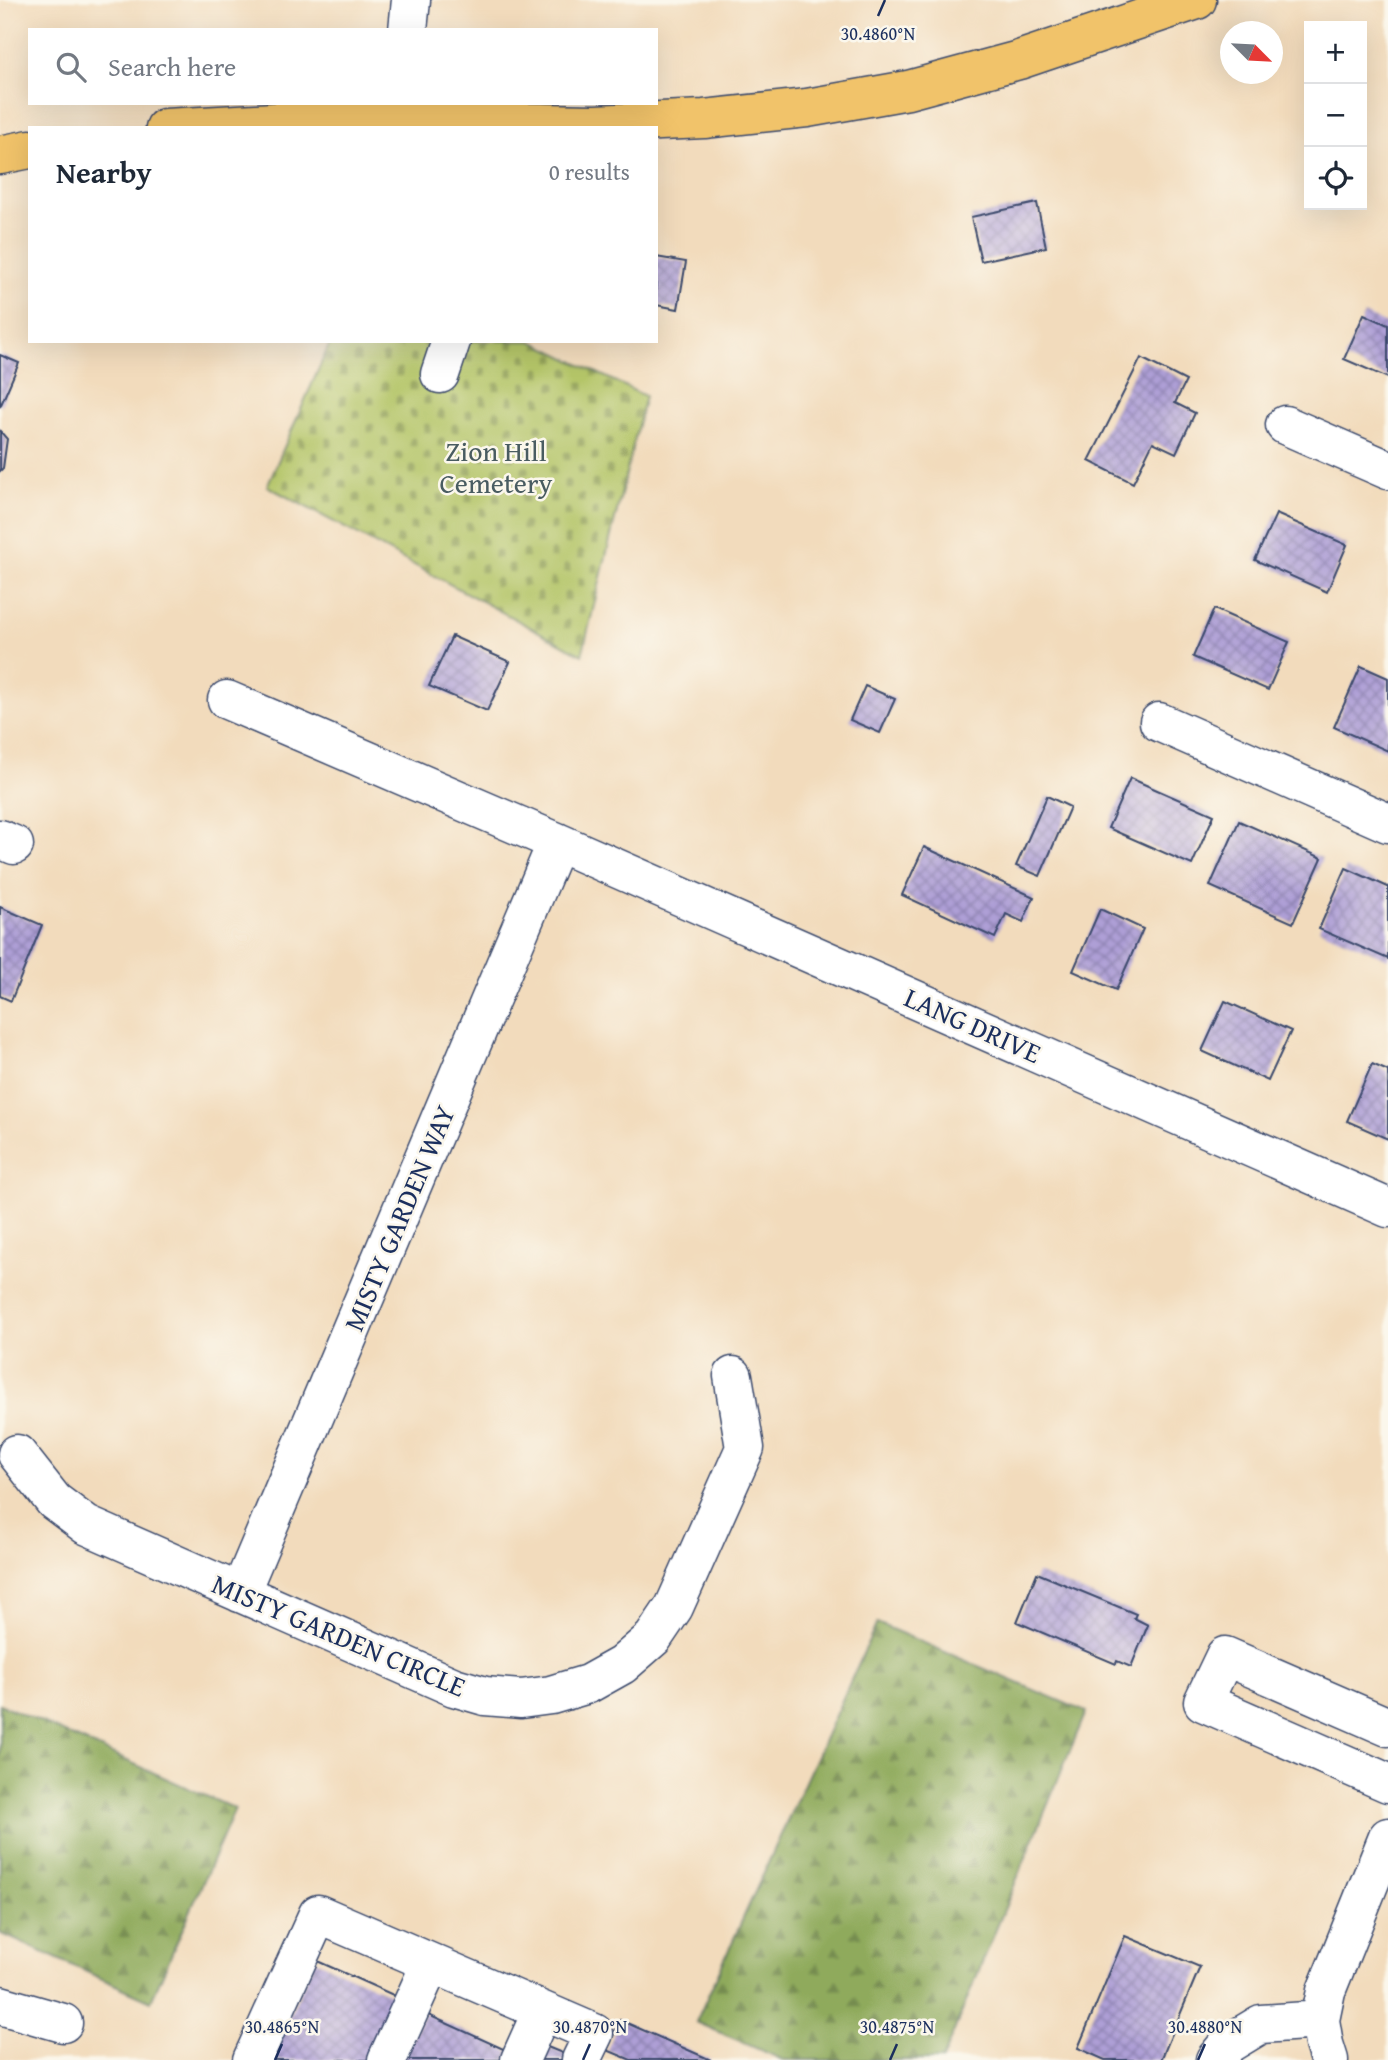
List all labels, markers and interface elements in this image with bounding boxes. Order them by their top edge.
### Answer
text: 30.4860°N [841,20,916,47]
north arrow [1220,21,1283,84]
map controls [1304,21,1367,210]
button: + [1304,21,1367,84]
search box [28,28,658,105]
text: Search here [108,47,236,86]
icon: search [52,48,90,86]
button: − [1304,84,1367,147]
button: locate [1304,147,1367,210]
text: Nearby [56,150,152,194]
text: 0 results [549,155,630,188]
park label: Zion Hill Cemetery [440,430,552,503]
street label: LANG DRIVE [898,976,1048,1073]
street label: MISTY GARDEN WAY [332,1098,465,1337]
street label: MISTY GARDEN CIRCLE [206,1563,472,1707]
text: 30.4865°N [245,2013,320,2040]
text: 30.4870°N [553,2013,628,2040]
text: 30.4875°N [860,2013,935,2040]
text: 30.4880°N [1168,2013,1243,2040]

